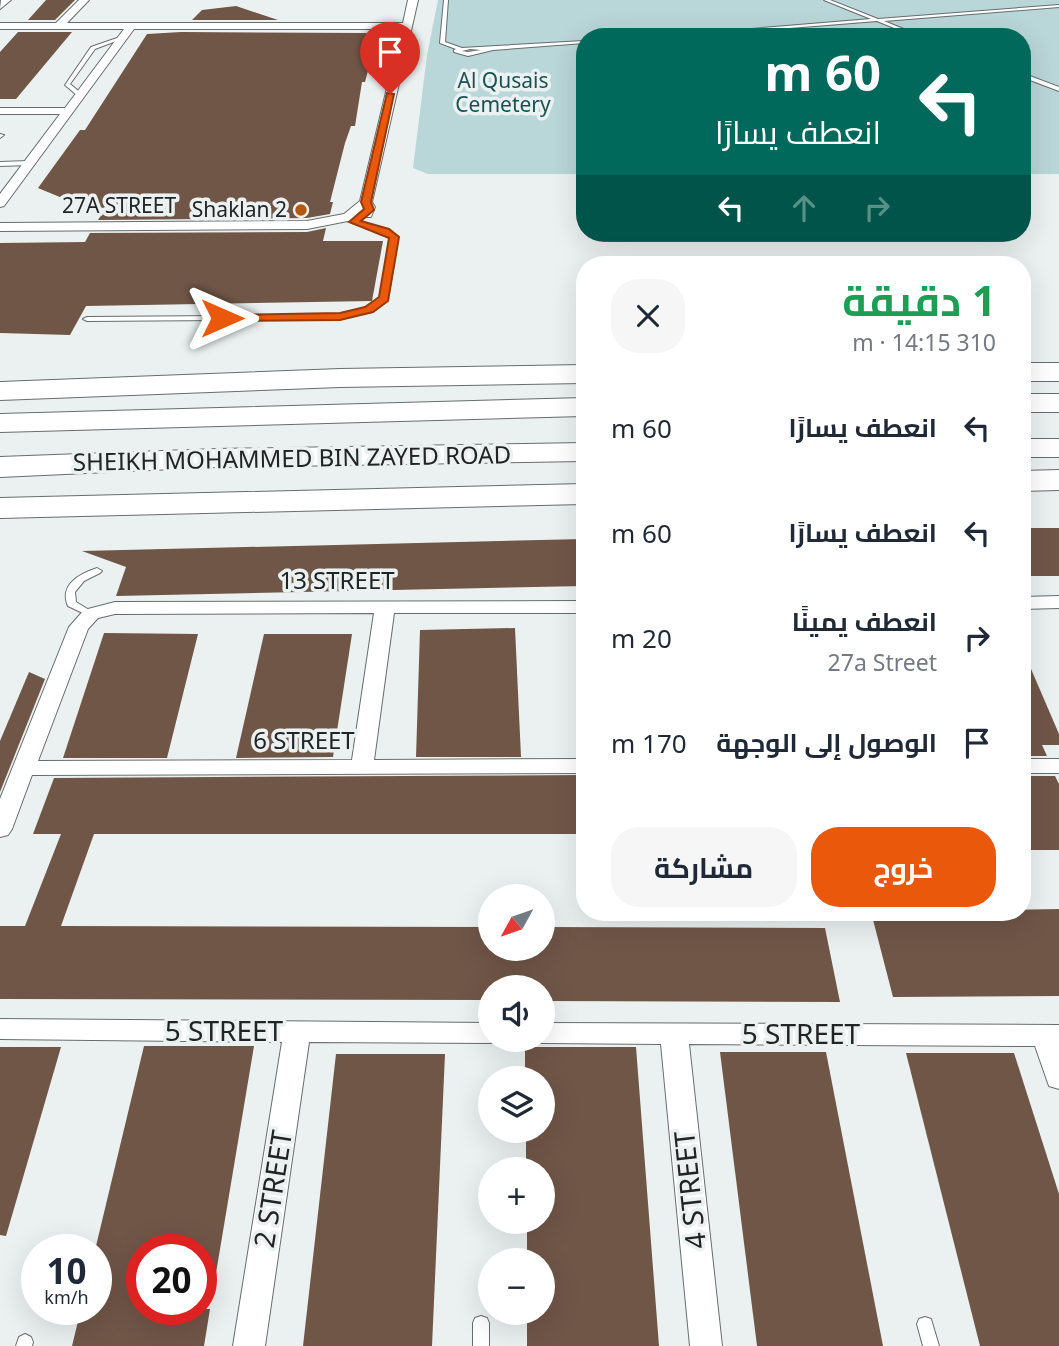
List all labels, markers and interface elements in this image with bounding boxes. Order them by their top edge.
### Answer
pin [360,22,420,94]
icon: arrive [371,33,409,71]
text: 60 m [764,39,881,105]
icon: left [905,56,996,147]
park label: Al Qusais Cemetery [455,66,551,118]
text: انعطف يسارًا [715,110,881,153]
icon: left [712,189,750,227]
icon: ahead [785,189,823,227]
icon: right [858,189,896,227]
street label: 27A STREET [62,191,176,219]
place label: Shaklan 2 [192,195,287,223]
marker: Shaklan 2 [293,202,309,218]
text: 1 دقيقة [842,271,996,328]
button: close [611,279,685,353]
position arrow [185,281,259,355]
text: 310 m · 14:15 [852,326,996,358]
text: انعطف يسارًا [788,409,937,445]
icon: left [958,409,996,447]
text: 60 m [611,410,672,446]
street label: SHEIKH MOHAMMED BIN ZAYED ROAD [73,437,511,478]
text: انعطف يسارًا [788,514,937,550]
icon: left [958,514,996,552]
text: 60 m [611,515,672,551]
street label: 13 STREET [279,563,395,596]
text: انعطف يمينًا [792,603,937,639]
icon: right [958,619,996,657]
text: 20 m [611,620,672,656]
text: 27a Street [828,646,937,678]
street label: 6 STREET [253,723,355,756]
text: الوصول إلى الوجهة [716,724,937,760]
icon: arrive [958,724,996,762]
text: 170 m [611,725,687,761]
button: مشاركة [611,827,797,907]
button: خروج [811,827,996,907]
north arrow [478,884,555,961]
map controls [478,884,555,1325]
button: sound [478,975,555,1052]
street label: 5 STREET [165,1011,284,1049]
street label: 5 STREET [742,1014,861,1052]
button: layers [478,1066,555,1143]
street label: 2 STREET [244,1127,300,1250]
street label: 4 STREET [664,1129,714,1251]
button: + [478,1157,555,1234]
speed limit sign: 20 [126,1234,217,1325]
text: 10 [46,1247,87,1294]
button: − [478,1248,555,1325]
text: km/h [44,1285,89,1309]

